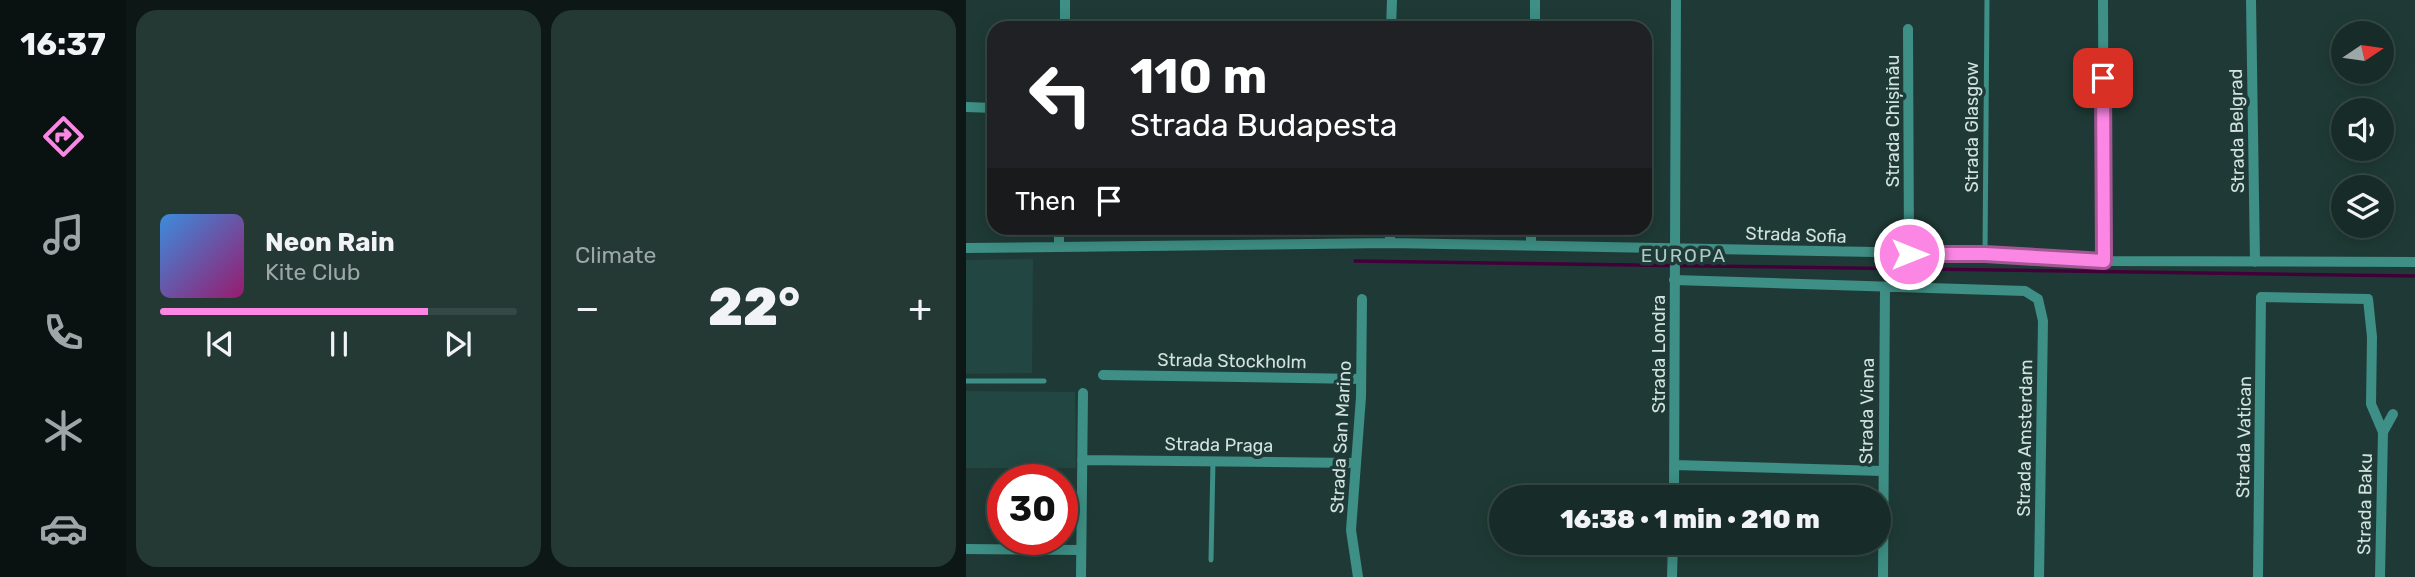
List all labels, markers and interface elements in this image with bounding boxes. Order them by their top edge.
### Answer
north arrow [2331,21,2394,84]
map controls [2331,21,2394,238]
text: 16:37 [20,25,106,63]
text: 110 m [1130,47,1267,105]
pin [2073,48,2133,108]
icon: left [1015,49,1106,140]
street label: Strada Chișinău [1882,55,1904,187]
icon: arrive [2084,59,2122,97]
street label: Strada Glasgow [1961,62,1983,192]
street label: Strada Belgrad [2225,69,2249,193]
button: sound [2331,98,2394,161]
text: Strada Budapesta [1130,106,1397,144]
icon: directions [39,112,88,161]
button: layers [2331,175,2394,238]
icon: arrive [1090,182,1128,220]
text: Then [1015,186,1076,217]
icon: music [39,210,88,259]
position arrow [1872,217,1946,291]
street label: Strada Sofia [1745,222,1847,248]
text: Neon Rain [265,227,395,258]
text: Climate [575,241,656,269]
district label: EUROPA [1641,244,1727,267]
text: Kite Club [265,258,360,286]
text: 22° [708,276,800,338]
text: − [575,285,600,331]
text: + [908,285,932,331]
street label: Strada Londra [1648,295,1670,413]
icon: phone [39,308,88,357]
icon: previous [201,325,239,363]
icon: pause [320,325,358,363]
icon: next [439,325,477,363]
street label: Strada Stockholm [1157,349,1307,373]
street label: Strada Viena [1855,358,1879,464]
street label: Strada Amsterdam [2013,359,2037,517]
street label: Strada San Marino [1326,360,1356,514]
street label: Strada Vatican [2232,376,2256,498]
icon: climate [39,406,88,455]
street label: Strada Praga [1164,433,1274,457]
street label: Strada Baku [2353,453,2377,555]
speed limit sign: 30 [987,464,1078,555]
icon: car [39,504,88,553]
text: 16:38 · 1 min · 210 m [1560,504,1820,535]

